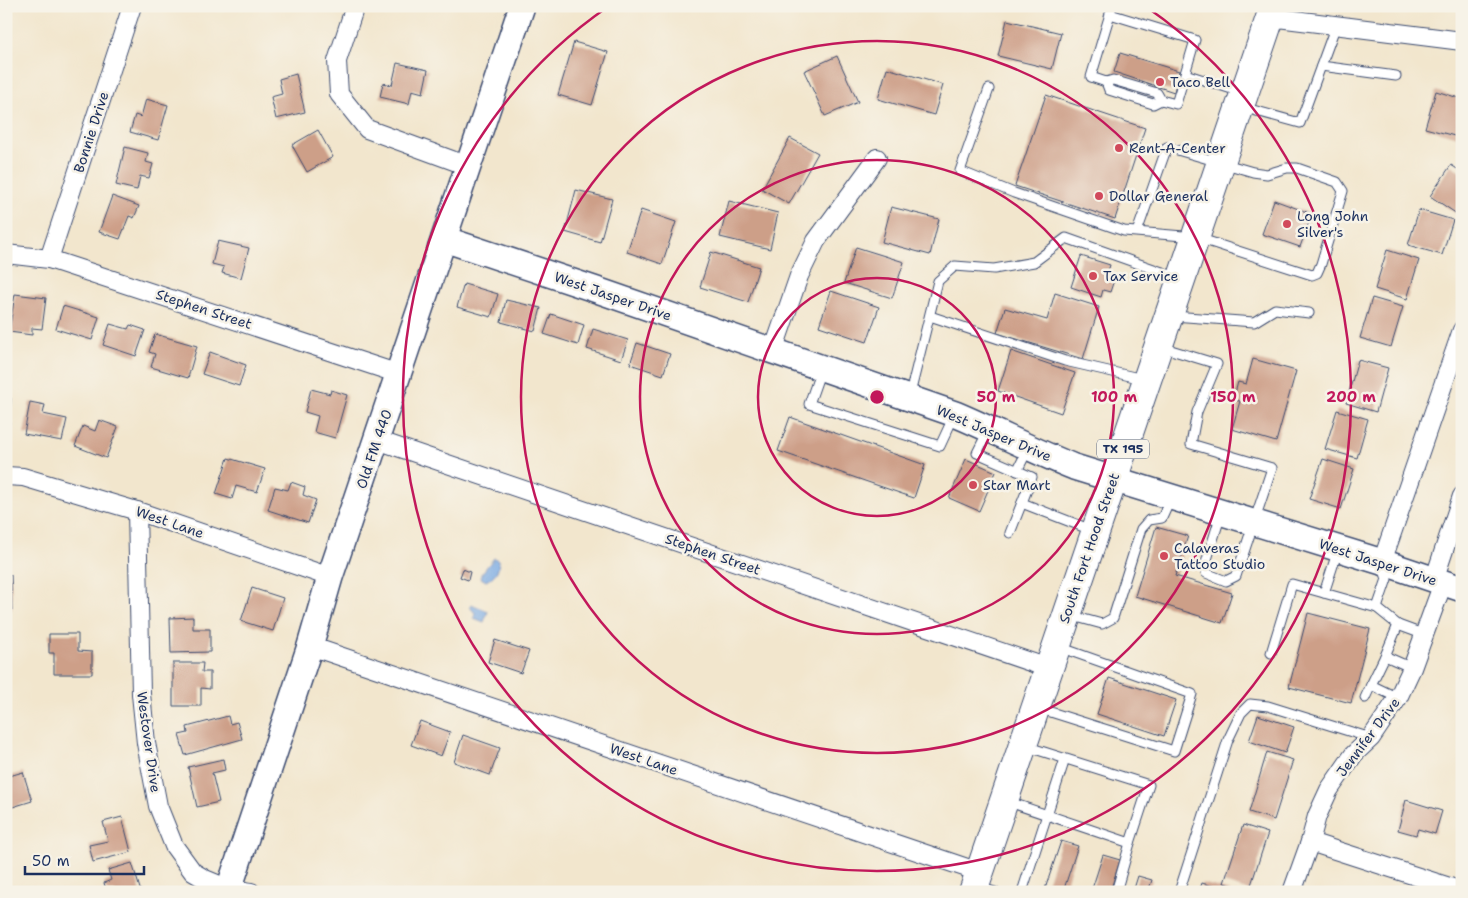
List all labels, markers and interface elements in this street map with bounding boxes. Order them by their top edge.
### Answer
place label: Taco Bell [1170,73,1231,91]
marker: Taco Bell [1154,76,1166,88]
street label: Bonnie Drive [69,89,113,175]
place label: Rent-A-Center [1129,139,1226,157]
marker: Rent-A-Center [1113,142,1125,154]
place label: Dollar General [1109,187,1209,205]
marker: Dollar General [1093,190,1105,202]
place label: Long John Silver's [1297,207,1369,241]
marker: Long John Silver's [1281,218,1293,230]
street label: West Jasper Drive [552,267,674,325]
place label: Tax Service [1103,267,1179,285]
marker: Tax Service [1087,270,1099,282]
street label: Stephen Street [154,285,254,333]
text: 50 m [977,387,1016,407]
text: 100 m [1091,387,1137,407]
text: 150 m [1210,387,1256,407]
text: 200 m [1326,387,1376,407]
centre of rings [868,388,886,406]
street label: West Jasper Drive [934,401,1054,465]
street label: Old FM 440 [352,407,396,491]
road number: TX 195 [1097,439,1149,458]
street label: South Fort Hood Street [1055,470,1123,626]
place label: Star Mart [983,476,1051,494]
marker: Star Mart [967,479,979,491]
street label: West Lane [134,502,206,542]
street label: Stephen Street [663,529,763,579]
street label: West Jasper Drive [1317,534,1439,590]
place label: Calaveras Tattoo Studio [1174,539,1265,573]
marker: Calaveras Tattoo Studio [1158,550,1170,562]
street label: Westover Drive [133,690,165,794]
street label: Jennifer Drive [1332,694,1404,780]
street label: West Lane [608,739,680,779]
scale bar [25,843,144,875]
text: 50 m [32,851,70,871]

